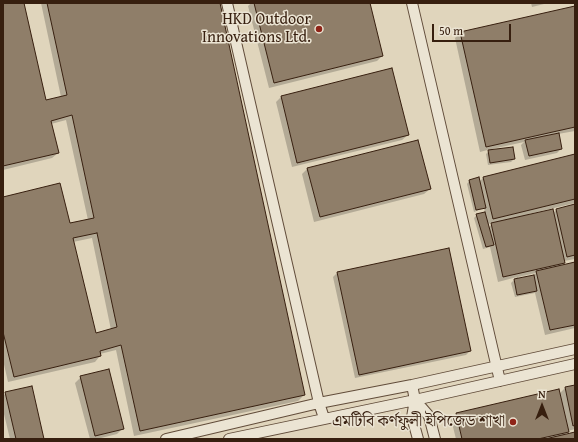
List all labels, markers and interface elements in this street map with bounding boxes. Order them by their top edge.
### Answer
place label: HKD Outdoor Innovations Ltd. [202,10,311,48]
scale bar [434,16,513,42]
text: 50 m [439,22,463,39]
marker: HKD Outdoor Innovations Ltd. [314,24,324,34]
north arrow [522,386,562,426]
text: N [538,386,546,402]
place label: এমটিবি কর্ণফুলী ইপিজেড শাখা [332,412,505,432]
marker: এমটিবি কর্ণফুলী ইপিজেড শাখা [508,417,518,427]

